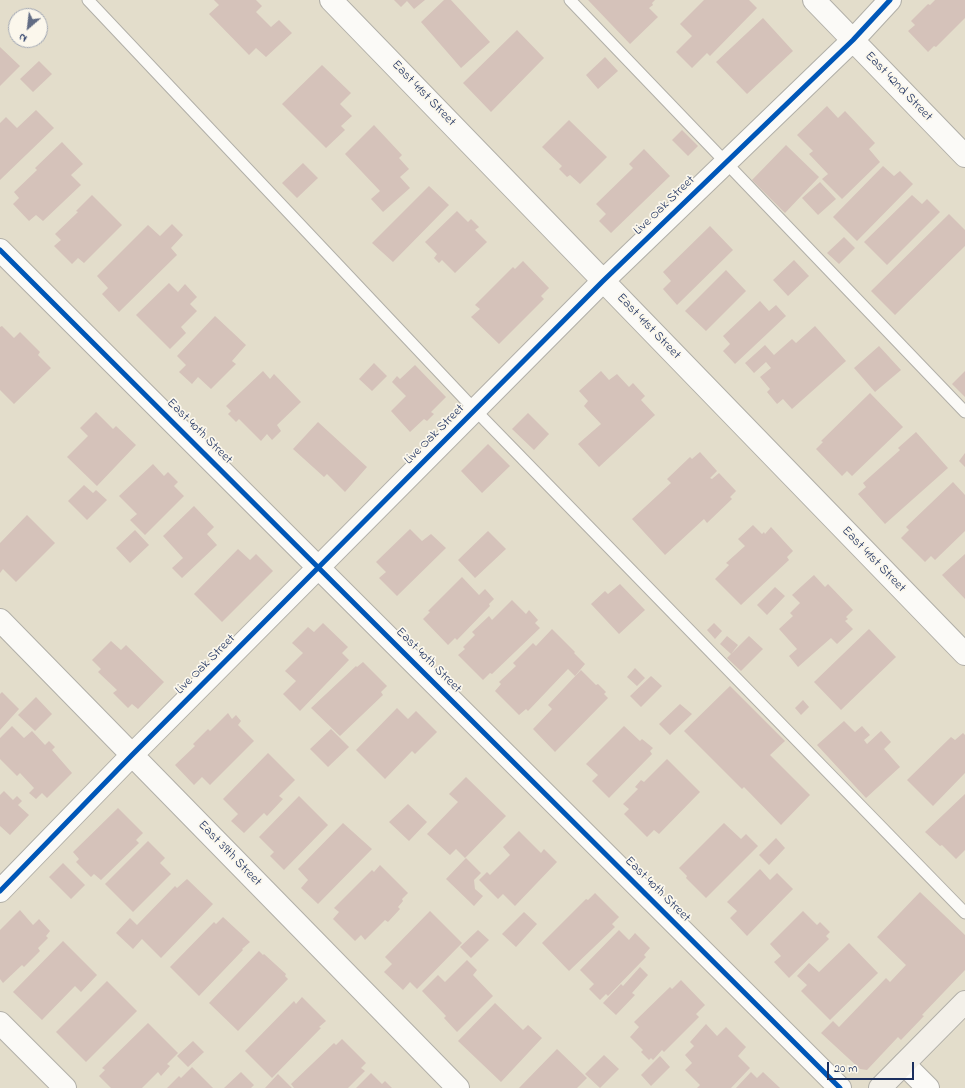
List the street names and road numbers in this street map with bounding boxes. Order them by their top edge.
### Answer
street label: East 42nd Street [861,49,935,125]
street label: East 41st Street [388,58,458,130]
street label: Live Oak Street [631,173,699,239]
street label: East 41st Street [613,291,683,363]
street label: East 40th Street [163,396,235,468]
street label: Live Oak Street [402,402,468,468]
street label: East 41st Street [838,524,908,596]
street label: East 40th Street [392,625,464,697]
street label: Live Oak Street [173,632,239,698]
street label: East 39th Street [194,818,264,890]
street label: East 40th Street [621,854,693,926]

